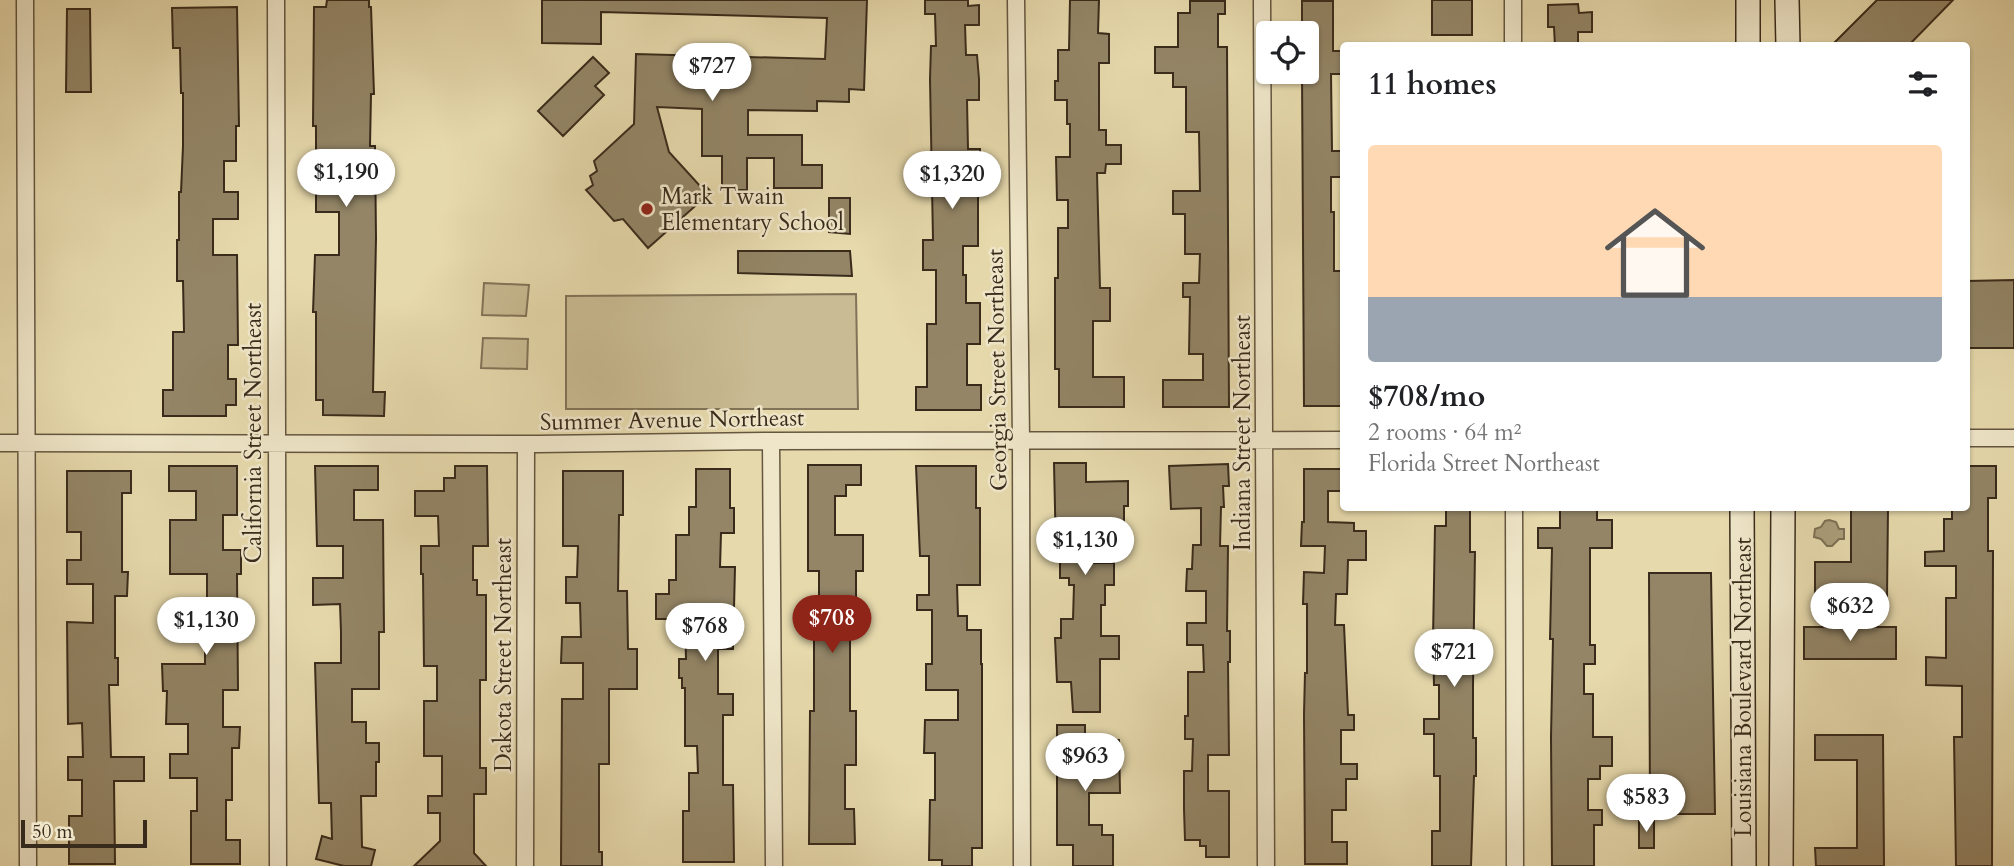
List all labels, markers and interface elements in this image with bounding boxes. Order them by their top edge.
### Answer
map controls [1256,21,1319,84]
button: locate [1256,21,1319,84]
pin: $727 [671,43,753,103]
text: $727 [688,50,736,81]
text: 11 homes [1368,64,1497,105]
icon: filters [1904,65,1942,103]
pin: $1,190 [289,150,403,209]
pin: $1,320 [895,152,1009,211]
text: $1,190 [313,156,379,187]
text: $1,320 [919,158,985,189]
place label: Mark Twain Elementary School [661,181,844,238]
icon: home [1592,190,1718,316]
marker: Mark Twain Elementary School [639,201,655,217]
street label: Georgia Street Northeast [979,249,1015,491]
street label: California Street Northeast [238,303,269,563]
street label: Indiana Street Northeast [1227,315,1258,551]
text: $708/mo [1368,376,1485,417]
street label: Summer Avenue Northeast [539,402,805,438]
text: 2 rooms · 64 m² [1368,417,1521,448]
text: Florida Street Northeast [1368,448,1600,479]
pin: $1,130 [1028,518,1142,577]
text: $1,130 [1052,524,1118,555]
street label: Louisiana Boulevard Northeast [1728,537,1759,837]
street label: Dakota Street Northeast [488,538,519,772]
pin: $632 [1809,584,1891,643]
text: $632 [1826,590,1874,621]
pin: $708 [791,596,873,655]
pin: $1,130 [149,598,263,657]
text: $708 [808,602,856,633]
text: $1,130 [173,604,239,635]
pin: $768 [664,604,746,663]
text: $768 [681,610,729,641]
pin: $721 [1413,630,1495,689]
text: $721 [1430,636,1478,667]
pin: $963 [1044,734,1126,793]
text: $963 [1061,740,1109,771]
pin: $583 [1605,774,1687,834]
text: $583 [1622,781,1670,812]
scale bar [21,817,147,849]
text: 50 m [32,819,73,845]

